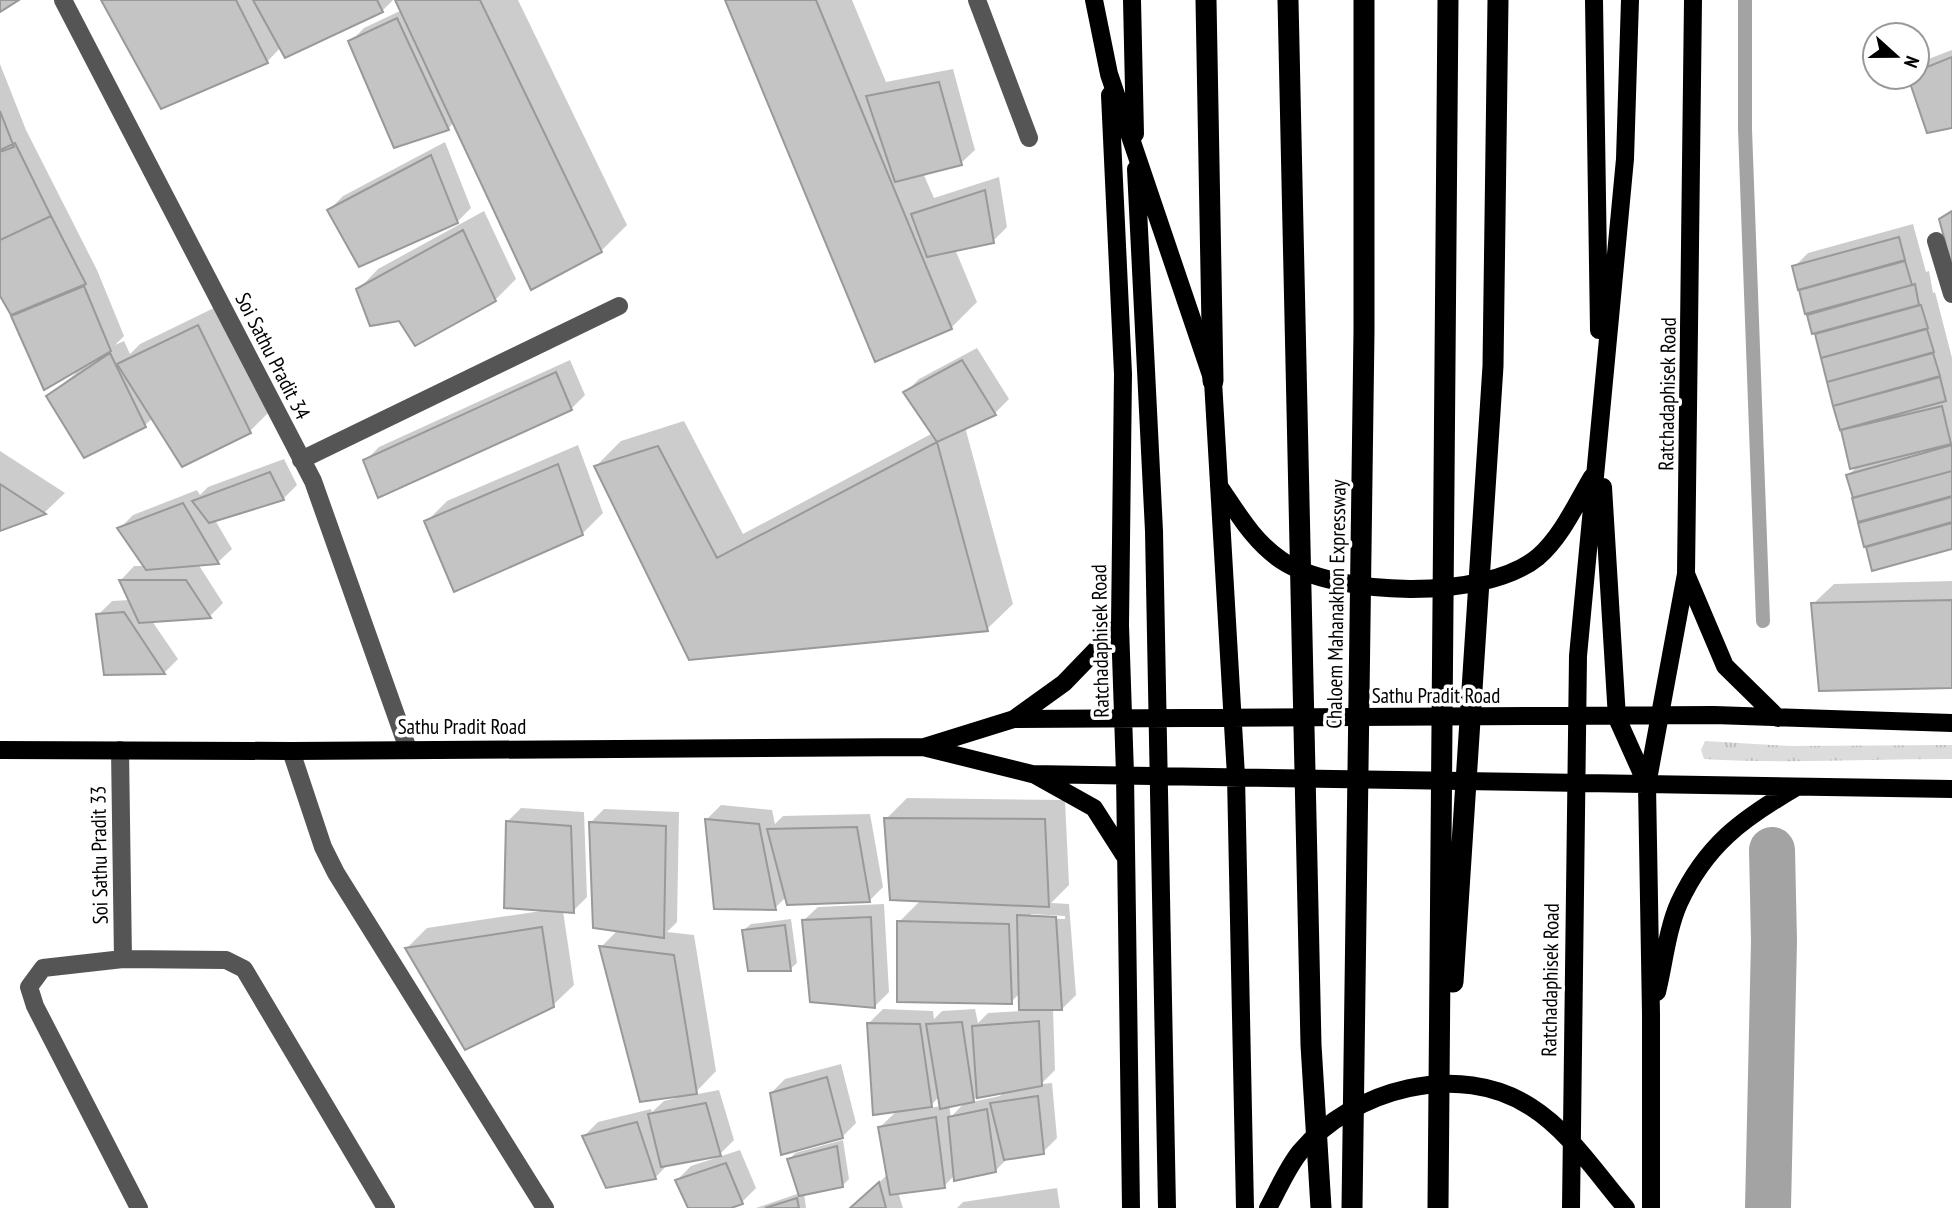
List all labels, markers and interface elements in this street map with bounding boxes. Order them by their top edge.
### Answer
north arrow [1861,21,1931,91]
text: N [1899,53,1925,71]
street label: Soi Sathu Pradit 34 [229,288,317,424]
street label: Ratchadaphisek Road [1652,317,1682,471]
street label: Chaloem Mahanakhon Expressway [1320,479,1352,729]
street label: Ratchadaphisek Road [1085,564,1115,718]
street label: Sathu Pradit Road [1372,682,1500,709]
street label: Sathu Pradit Road [398,713,526,740]
street label: Soi Sathu Pradit 33 [84,785,114,925]
street label: Ratchadaphisek Road [1535,903,1565,1057]

